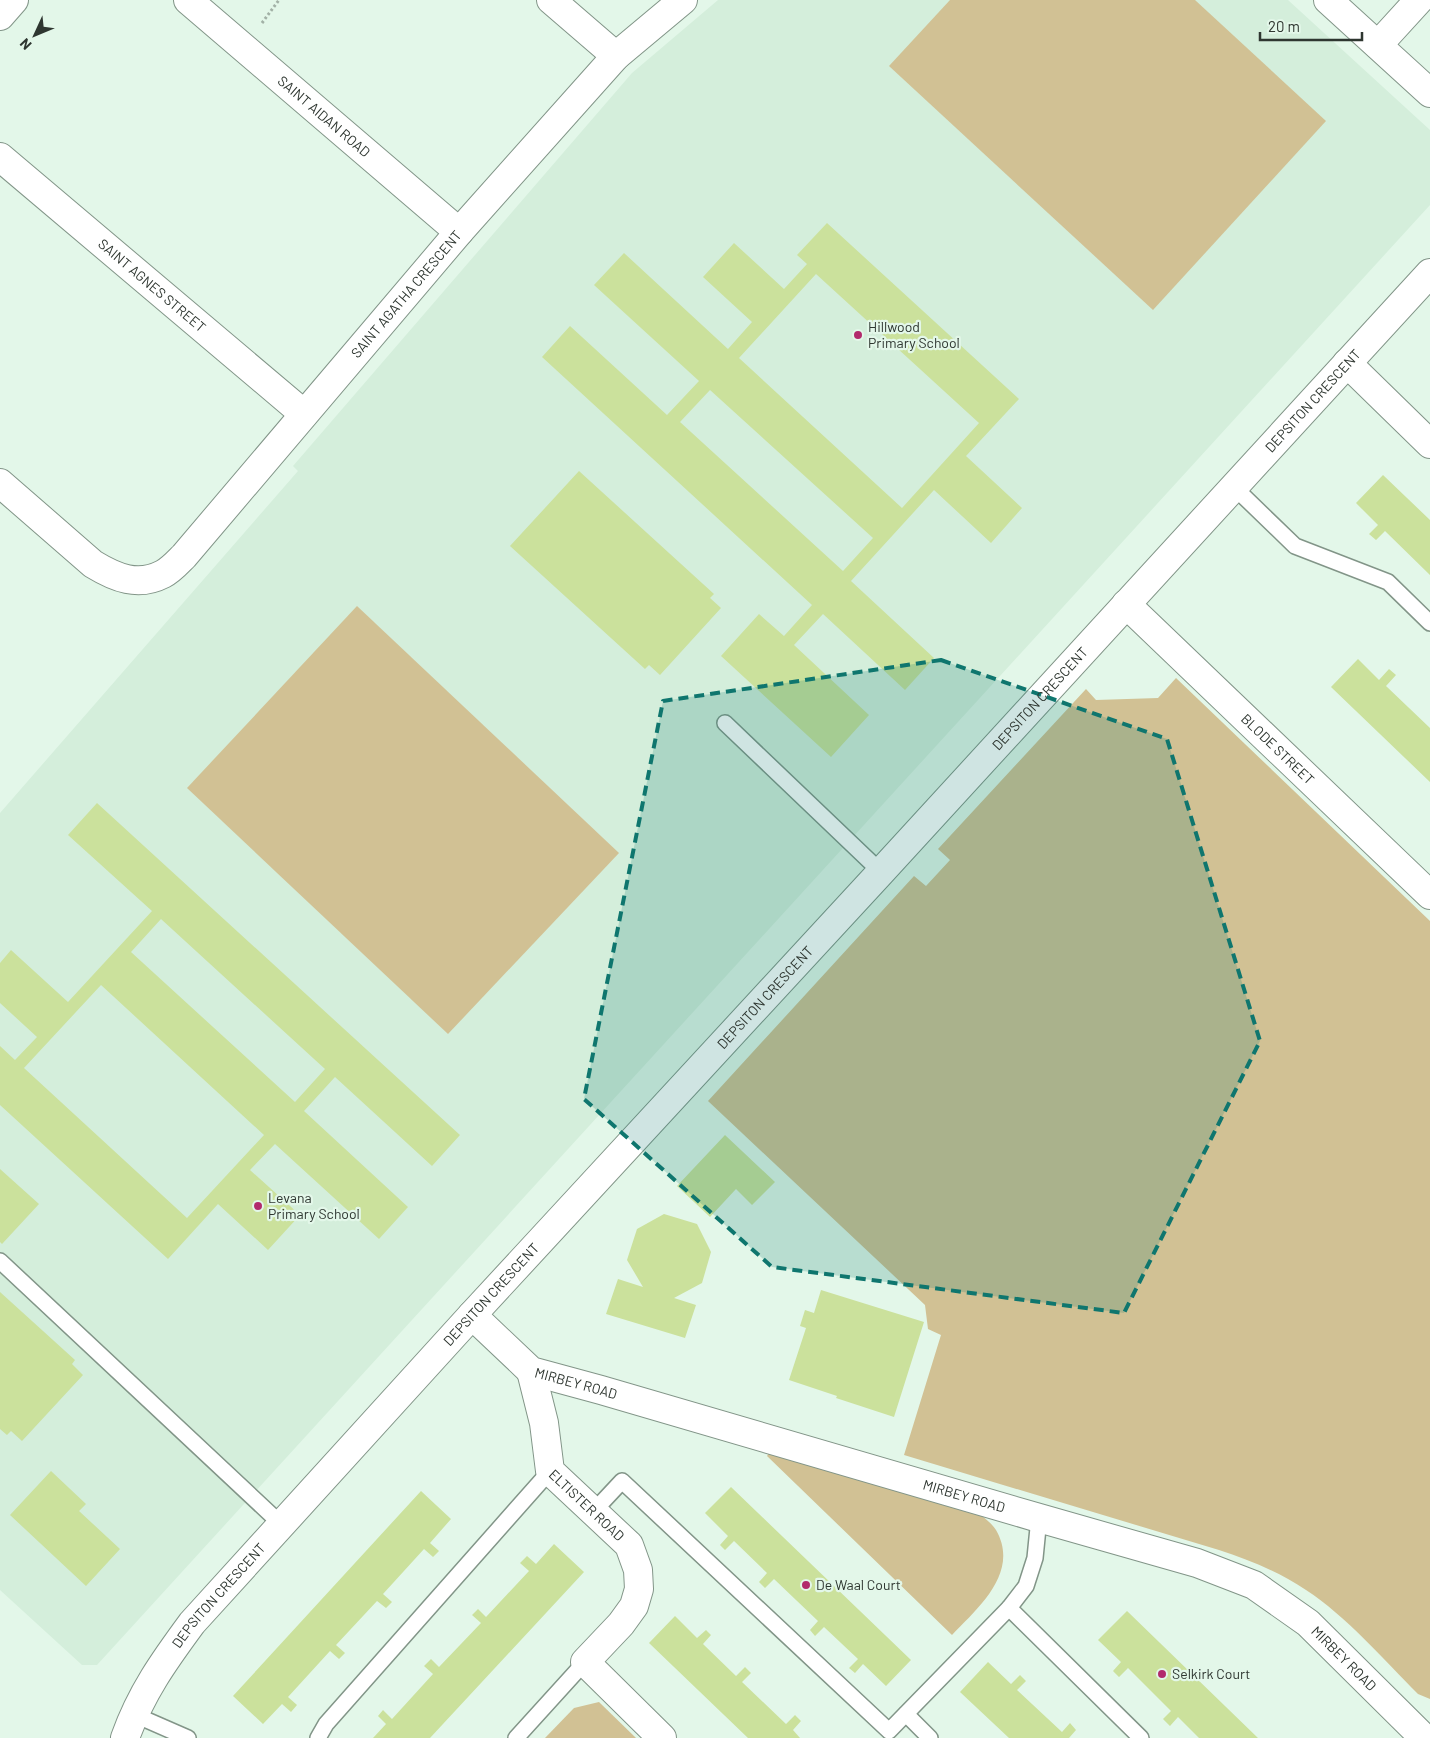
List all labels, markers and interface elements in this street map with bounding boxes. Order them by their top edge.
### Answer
north arrow [10,10,60,60]
scale bar [1260,10,1362,42]
text: 20 m [1268,17,1300,35]
text: N [16,35,35,54]
street label: SAINT AIDAN ROAD [275,72,374,160]
street label: SAINT AGATHA CRESCENT [347,227,465,361]
street label: SAINT AGNES STREET [95,235,210,335]
place label: Hillwood Primary School [868,318,960,351]
marker: Hillwood Primary School [852,329,864,341]
street label: DEPSITON CRESCENT [1261,345,1364,455]
street label: DEPSITON CRESCENT [988,643,1091,753]
street label: BLODE STREET [1238,710,1318,788]
street label: DEPSITON CRESCENT [713,942,816,1052]
place label: Levana Primary School [268,1189,360,1222]
marker: Levana Primary School [252,1200,264,1212]
street label: DEPSITON CRESCENT [439,1239,542,1349]
street label: MIRBEY ROAD [533,1363,619,1402]
street label: ELTISTER ROAD [546,1465,628,1544]
street label: MIRBEY ROAD [921,1476,1007,1516]
street label: DEPSITON CRESCENT [168,1539,269,1651]
place label: De Waal Court [816,1576,901,1593]
marker: De Waal Court [800,1579,812,1591]
street label: MIRBEY ROAD [1308,1622,1380,1694]
place label: Selkirk Court [1172,1665,1250,1682]
marker: Selkirk Court [1156,1668,1168,1680]

